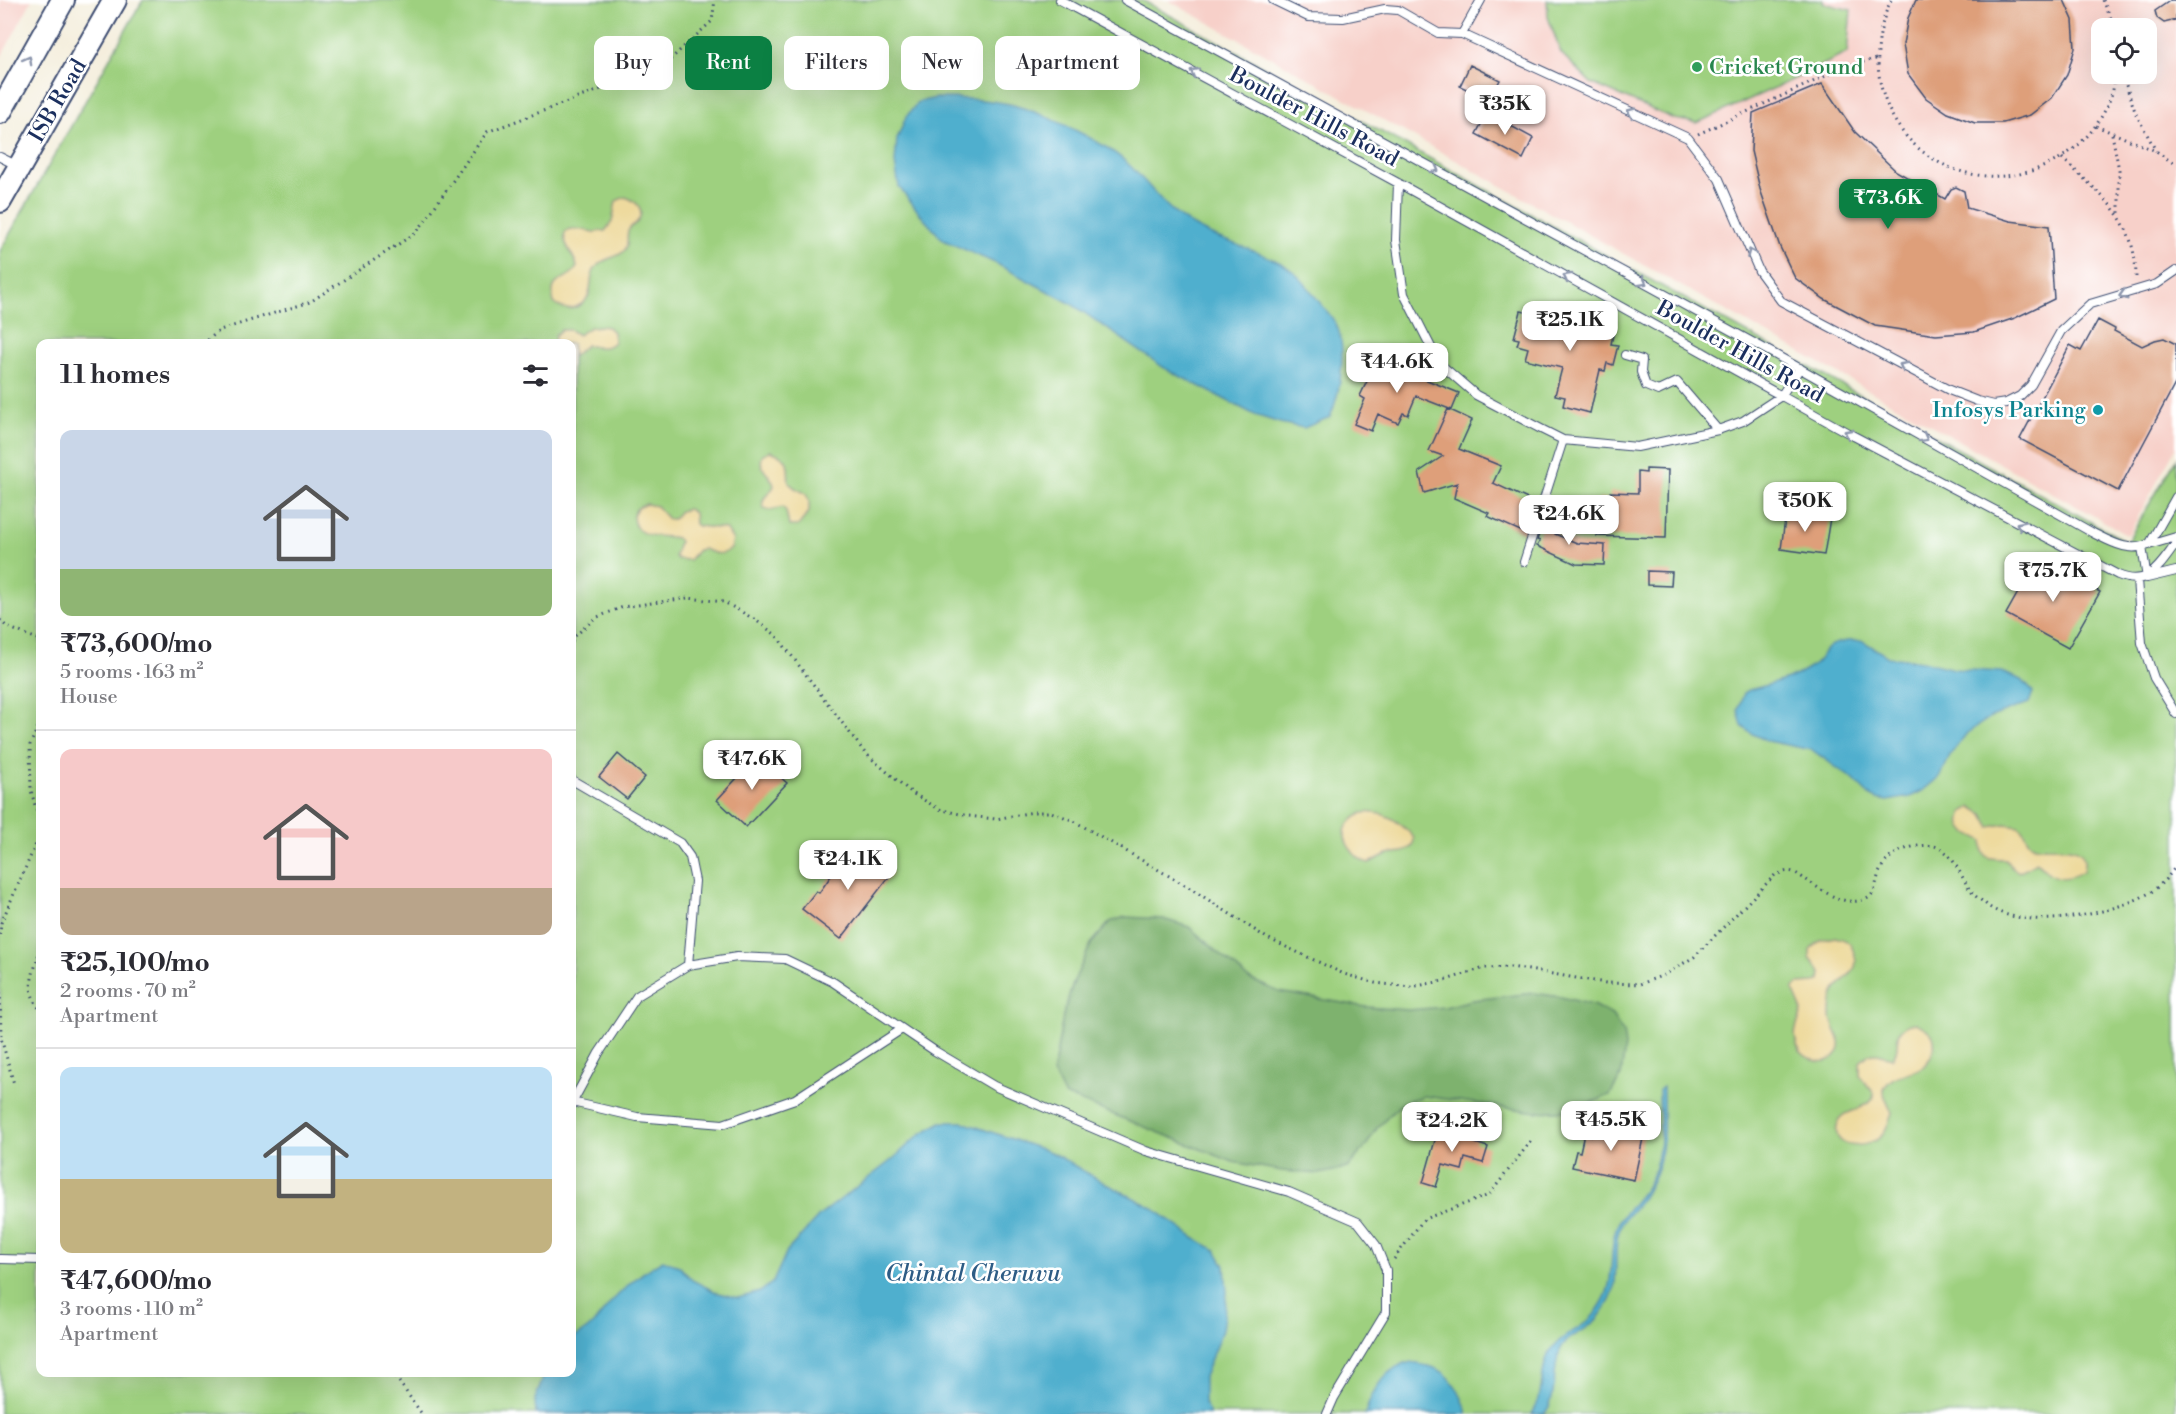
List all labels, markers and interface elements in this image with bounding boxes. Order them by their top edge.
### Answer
map controls [2091,18,2157,84]
button: locate [2091,18,2157,84]
chip: Buy [594,36,673,90]
chip: Rent [685,36,772,90]
chip: Filters [784,36,889,90]
chip: New [901,36,983,90]
chip: Apartment [995,36,1140,90]
street label: ISB Road [23,54,93,148]
place label: Cricket Ground [1709,54,1864,81]
one-way arrow [21,56,33,67]
marker: Cricket Ground [1690,60,1704,74]
street label: Boulder Hills Road [1224,61,1404,173]
one-way arrow [1189,68,1200,79]
pin: ₹35K [1469,85,1541,136]
text: ₹35K [1479,92,1531,117]
one-way arrow [1626,107,1637,119]
one-way arrow [1428,162,1439,173]
pin: ₹73.6K [1839,179,1937,230]
text: ₹73.6K [1853,186,1923,211]
one-way arrow [1746,248,1758,259]
one-way arrow [1563,273,1573,284]
one-way arrow [1637,275,1647,286]
one-way arrow [2118,288,2129,300]
street label: Boulder Hills Road [1651,294,1829,410]
pin: ₹25.1K [1521,301,1619,352]
text: ₹25.1K [1536,308,1604,333]
pin: ₹44.6K [1348,343,1446,394]
text: ₹44.6K [1360,350,1434,375]
text: 11 homes [60,359,170,391]
icon: filters [519,359,552,392]
one-way arrow [1898,362,1909,373]
place label: Infosys Parking [1932,397,2087,424]
marker: Infosys Parking [2091,403,2105,417]
one-way arrow [1844,429,1854,440]
one-way arrow [1917,431,1928,442]
icon: home [252,469,360,577]
pin: ₹50K [1769,482,1841,533]
text: ₹50K [1777,489,1833,514]
pin: ₹24.6K [1520,495,1618,546]
text: ₹24.6K [1533,502,1605,527]
one-way arrow [2016,521,2026,532]
pin: ₹75.7K [2004,552,2102,603]
text: ₹75.7K [2018,559,2088,584]
text: ₹73,600/mo [60,628,213,660]
text: 5 rooms · 163 m² [60,660,204,685]
text: House [60,685,118,710]
pin: ₹47.6K [703,740,801,791]
text: ₹47.6K [717,747,787,772]
icon: home [252,788,360,896]
pin: ₹24.1K [799,840,897,891]
text: ₹24.1K [813,847,883,872]
text: ₹25,100/mo [60,947,210,979]
text: 2 rooms · 70 m² [60,979,196,1004]
text: Apartment [60,1004,158,1029]
pin: ₹45.5K [1562,1101,1660,1152]
pin: ₹24.2K [1403,1102,1501,1153]
icon: home [252,1106,360,1214]
text: ₹45.5K [1575,1108,1647,1133]
text: ₹24.2K [1416,1109,1488,1134]
water label: Chintal Cheruvu [885,1259,1061,1289]
text: ₹47,600/mo [60,1265,212,1297]
text: 3 rooms · 110 m² [60,1297,203,1322]
text: Apartment [60,1322,158,1347]

